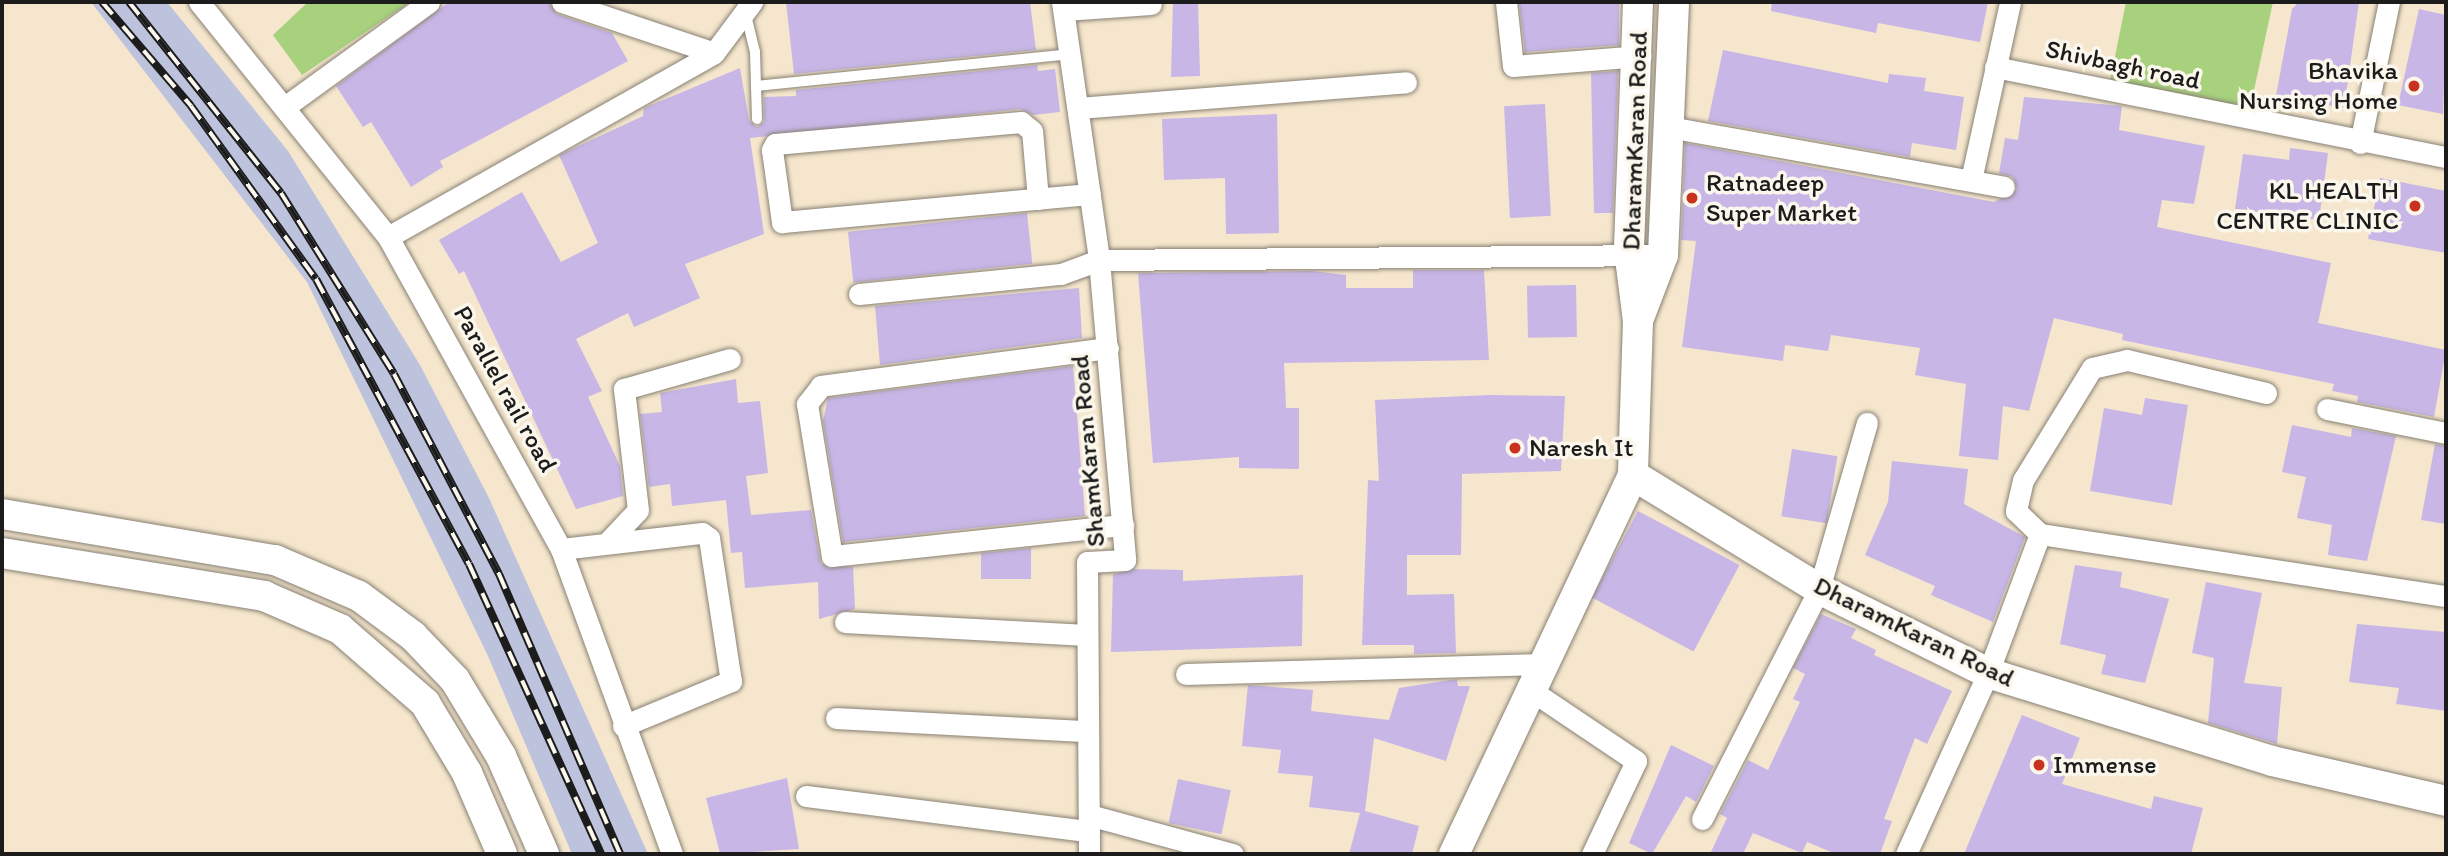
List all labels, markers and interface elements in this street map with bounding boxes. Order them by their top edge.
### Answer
street label: DharamKaran Road [1616,31,1654,251]
street label: Shivbagh road [2043,33,2203,97]
place label: Bhavika Nursing Home [2238,55,2398,116]
marker: Bhavika Nursing Home [2404,76,2424,96]
place label: Ratnadeep Super Market [1706,167,1856,228]
place label: KL HEALTH CENTRE CLINIC [2219,175,2399,236]
marker: Ratnadeep Super Market [1684,190,1700,206]
marker: KL HEALTH CENTRE CLINIC [2405,196,2425,216]
street label: Parallel rail road [446,300,564,478]
street label: ShamKaran Road [1064,354,1112,548]
place label: Naresh It [1529,432,1633,464]
marker: Naresh It [1507,440,1523,456]
street label: DharamKaran Road [1809,570,2019,694]
place label: Immense [2053,749,2157,781]
marker: Immense [2031,757,2047,773]

